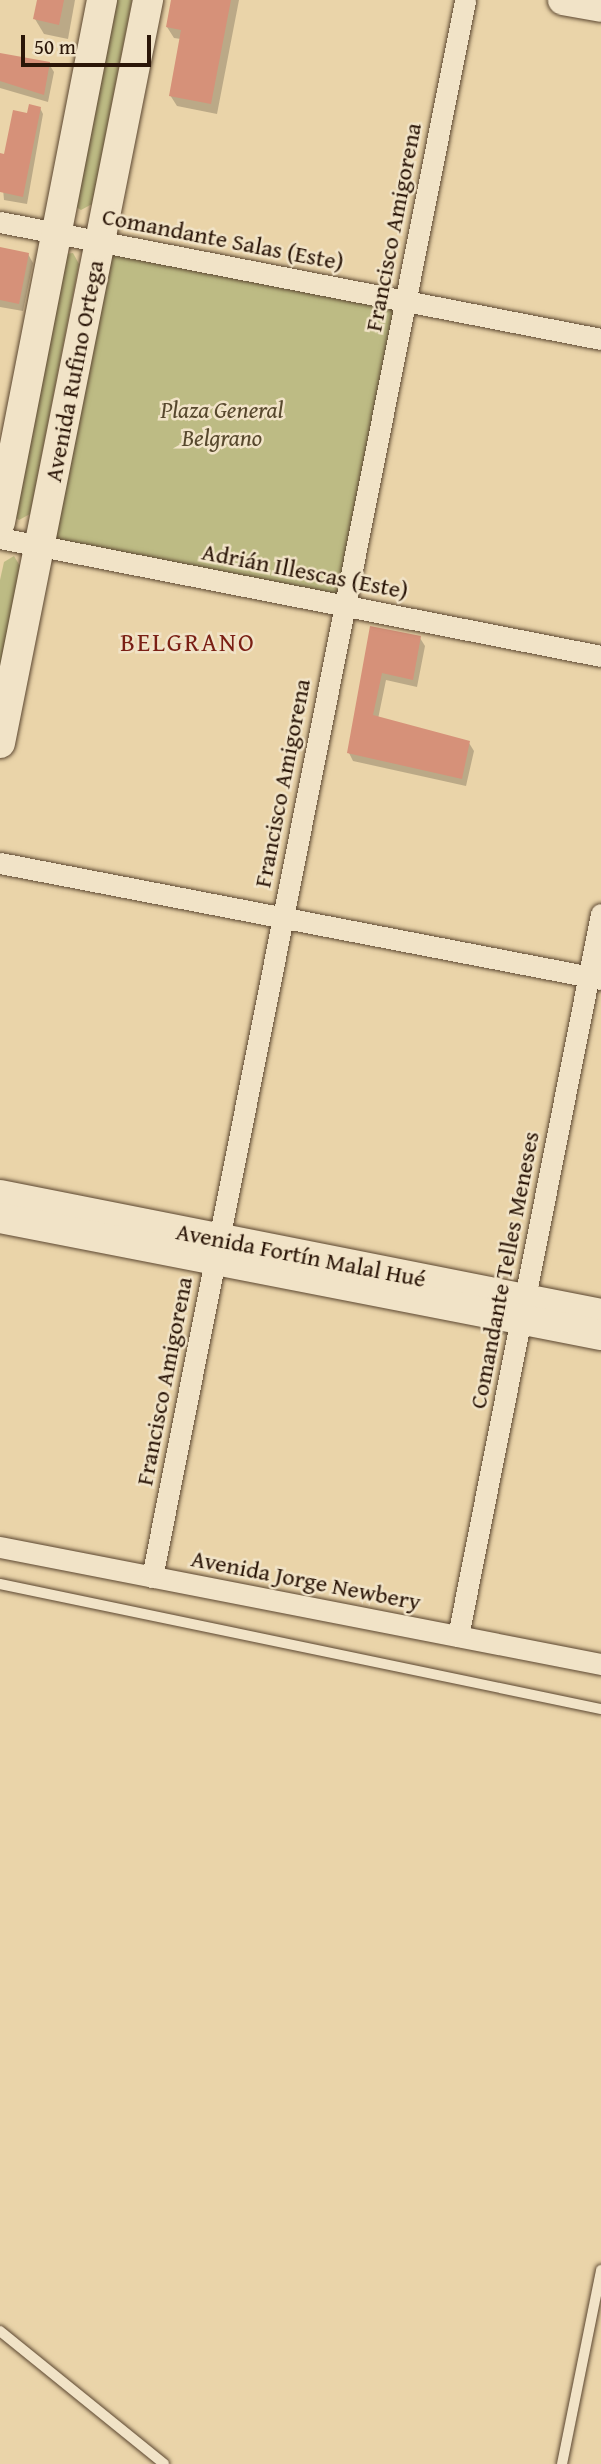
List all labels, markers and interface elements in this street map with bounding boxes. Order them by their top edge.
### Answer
scale bar [24,21,154,65]
text: 50 m [34,31,76,62]
street label: Francisco Amigorena [359,120,427,334]
street label: Comandante Salas (Este) [100,201,346,277]
street label: Avenida Rufino Ortega [38,258,110,484]
park label: Plaza General Belgrano [160,396,284,452]
street label: Adrián Illescas (Este) [199,537,411,605]
district label: BELGRANO [121,626,255,658]
street label: Francisco Amigorena [248,676,316,890]
street label: Comandante Telles Meneses [463,1129,545,1411]
street label: Avenida Fortín Malal Hué [174,1217,428,1293]
street label: Francisco Amigorena [130,1274,198,1488]
street label: Avenida Jorge Newbery [189,1544,423,1616]

